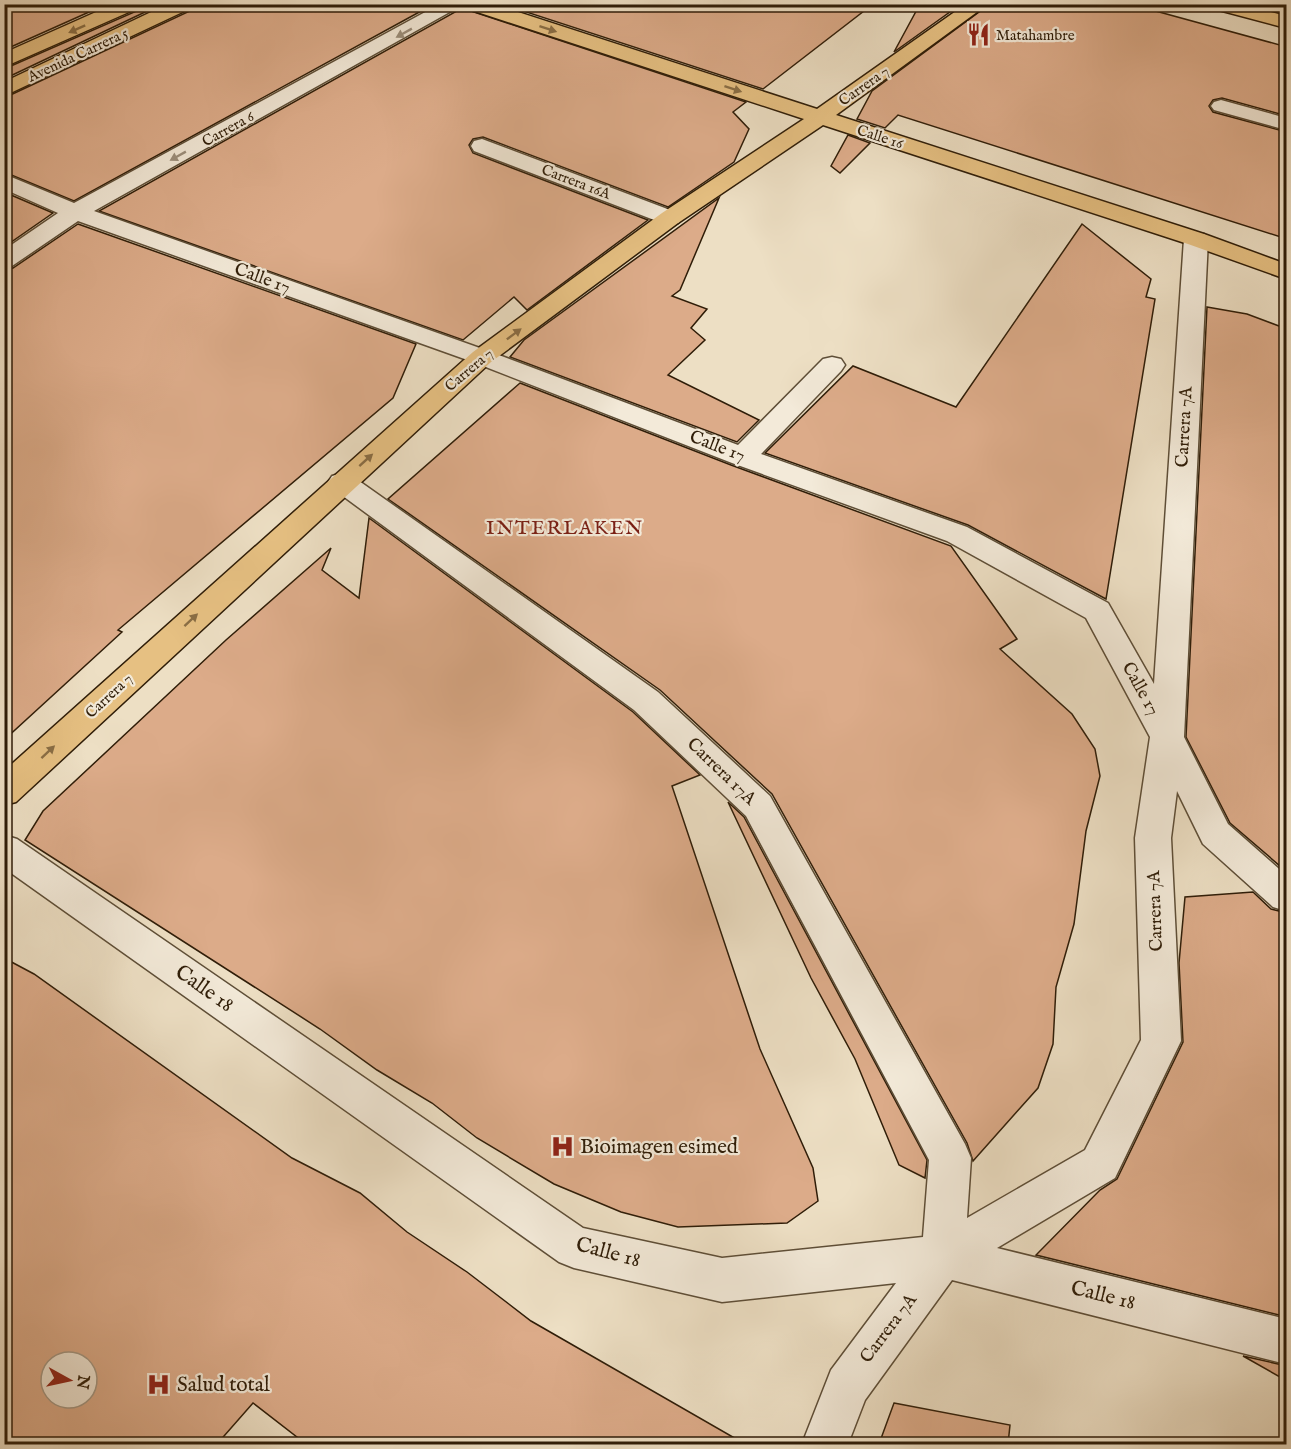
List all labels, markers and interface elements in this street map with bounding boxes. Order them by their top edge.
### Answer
restaurant icon: Matahambre [965,22,991,48]
street label: Avenida Carrera 5 [24,23,132,87]
one-way arrow [69,24,86,33]
one-way arrow [539,25,557,34]
place label: Matahambre [996,26,1075,45]
one-way arrow [396,27,412,38]
street label: Carrera 7 [835,62,893,110]
one-way arrow [724,85,742,95]
street label: Carrera 6 [199,107,258,151]
street label: Calle 16 [855,121,906,154]
one-way arrow [169,151,186,161]
street label: Carrera 16A [539,160,614,204]
street label: Calle 17 [231,258,293,300]
one-way arrow [507,328,522,340]
street label: Carrera 7 [441,344,497,396]
street label: Carrera 7A [1171,385,1199,468]
street label: Calle 17 [686,426,748,468]
one-way arrow [358,454,373,467]
district label: INTERLAKEN [486,516,644,541]
one-way arrow [184,613,199,627]
street label: Calle 17 [1116,658,1164,720]
street label: Carrera 7 [82,669,136,723]
street label: Carrera 17A [681,733,761,811]
one-way arrow [40,745,55,759]
street label: Carrera 7A [1143,869,1169,952]
street label: Calle 18 [169,959,239,1019]
hospital icon: Bioimagen esimed [549,1134,575,1160]
place label: Bioimagen esimed [580,1134,739,1161]
street label: Calle 18 [573,1231,643,1275]
street label: Calle 18 [1068,1275,1138,1317]
street label: Carrera 7A [855,1289,923,1368]
north arrow [39,1350,99,1410]
hospital icon: Salud total [146,1372,172,1398]
place label: Salud total [177,1372,270,1399]
text: N [71,1373,93,1390]

